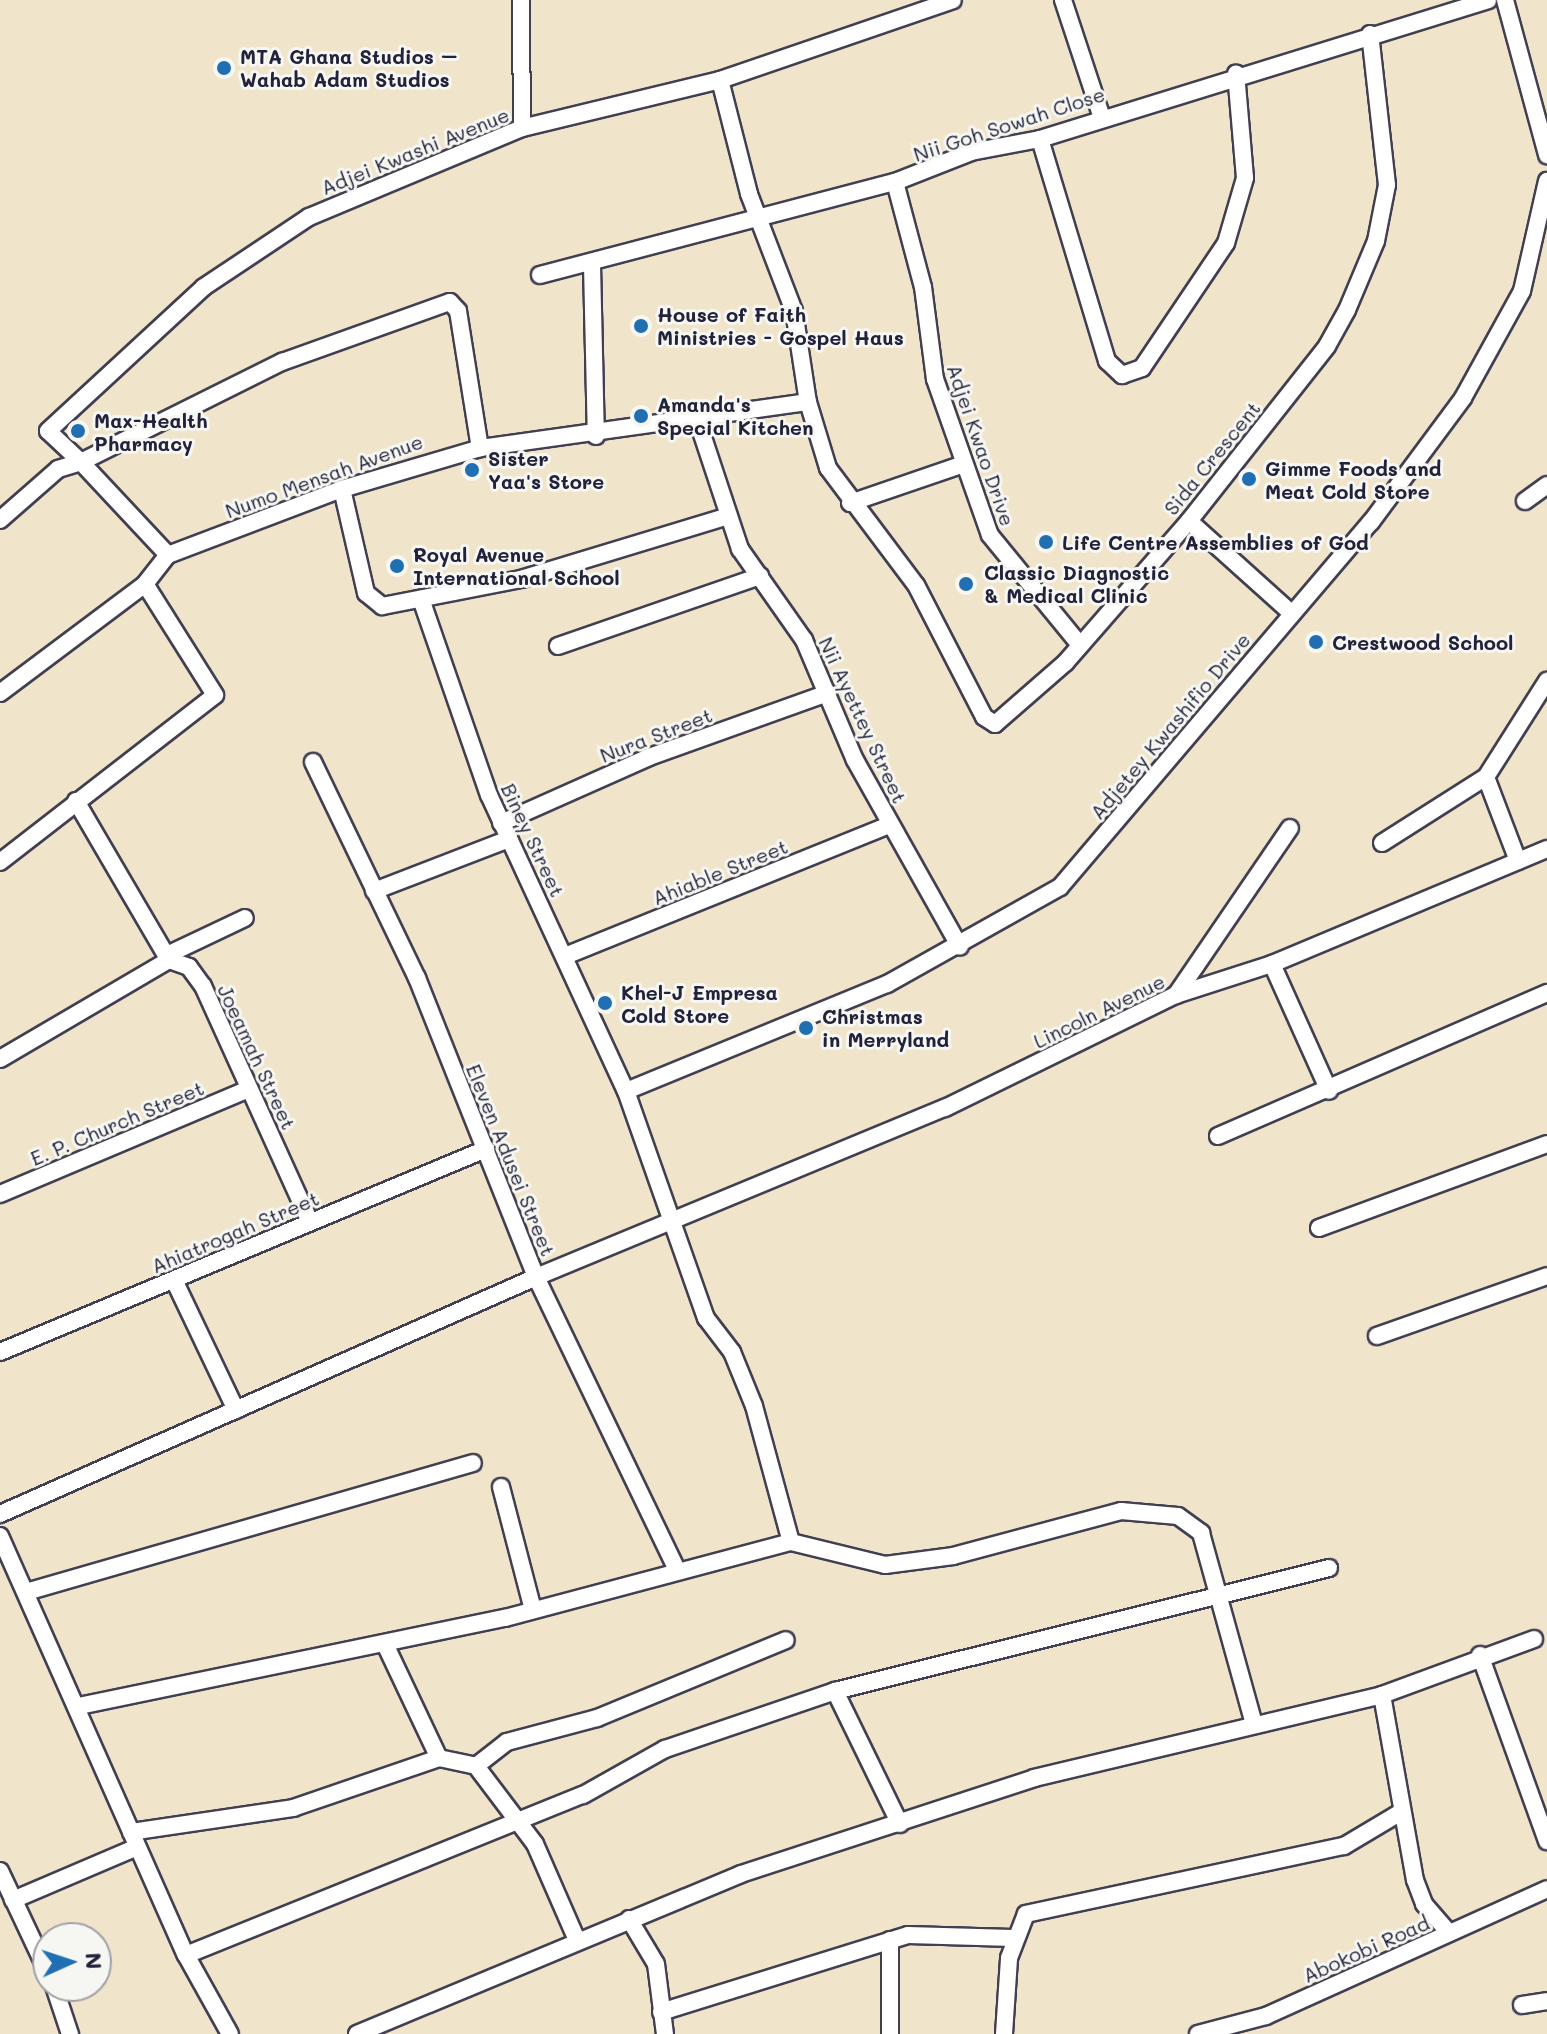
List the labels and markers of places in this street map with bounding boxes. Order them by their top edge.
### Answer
place label: MTA Ghana Studios – Wahab Adam Studios [240,44,457,91]
marker: MTA Ghana Studios – Wahab Adam Studios [215,59,233,77]
place label: House of Faith Ministries - Gospel Haus [657,302,904,349]
marker: House of Faith Ministries - Gospel Haus [632,317,650,335]
place label: Amanda's Special Kitchen [657,392,813,439]
marker: Amanda's Special Kitchen [632,407,650,425]
place label: Max-Health Pharmacy [94,408,208,455]
marker: Max-Health Pharmacy [69,422,87,440]
place label: Sister Yaa's Store [488,446,604,493]
place label: Gimme Foods and Meat Cold Store [1265,456,1441,503]
marker: Sister Yaa's Store [463,461,481,479]
marker: Gimme Foods and Meat Cold Store [1240,470,1258,488]
place label: Life Centre Assemblies of God [1062,530,1369,554]
marker: Life Centre Assemblies of God [1037,533,1055,551]
place label: Royal Avenue International School [413,542,620,589]
marker: Royal Avenue International School [388,557,406,575]
place label: Classic Diagnostic & Medical Clinic [984,560,1169,607]
marker: Classic Diagnostic & Medical Clinic [955,573,977,595]
place label: Crestwood School [1332,630,1513,654]
marker: Crestwood School [1307,633,1325,651]
place label: Khel-J Empresa Cold Store [621,980,778,1027]
marker: Khel-J Empresa Cold Store [596,994,614,1012]
place label: Christmas in Merryland [822,1004,949,1051]
marker: Christmas in Merryland [797,1019,815,1037]

